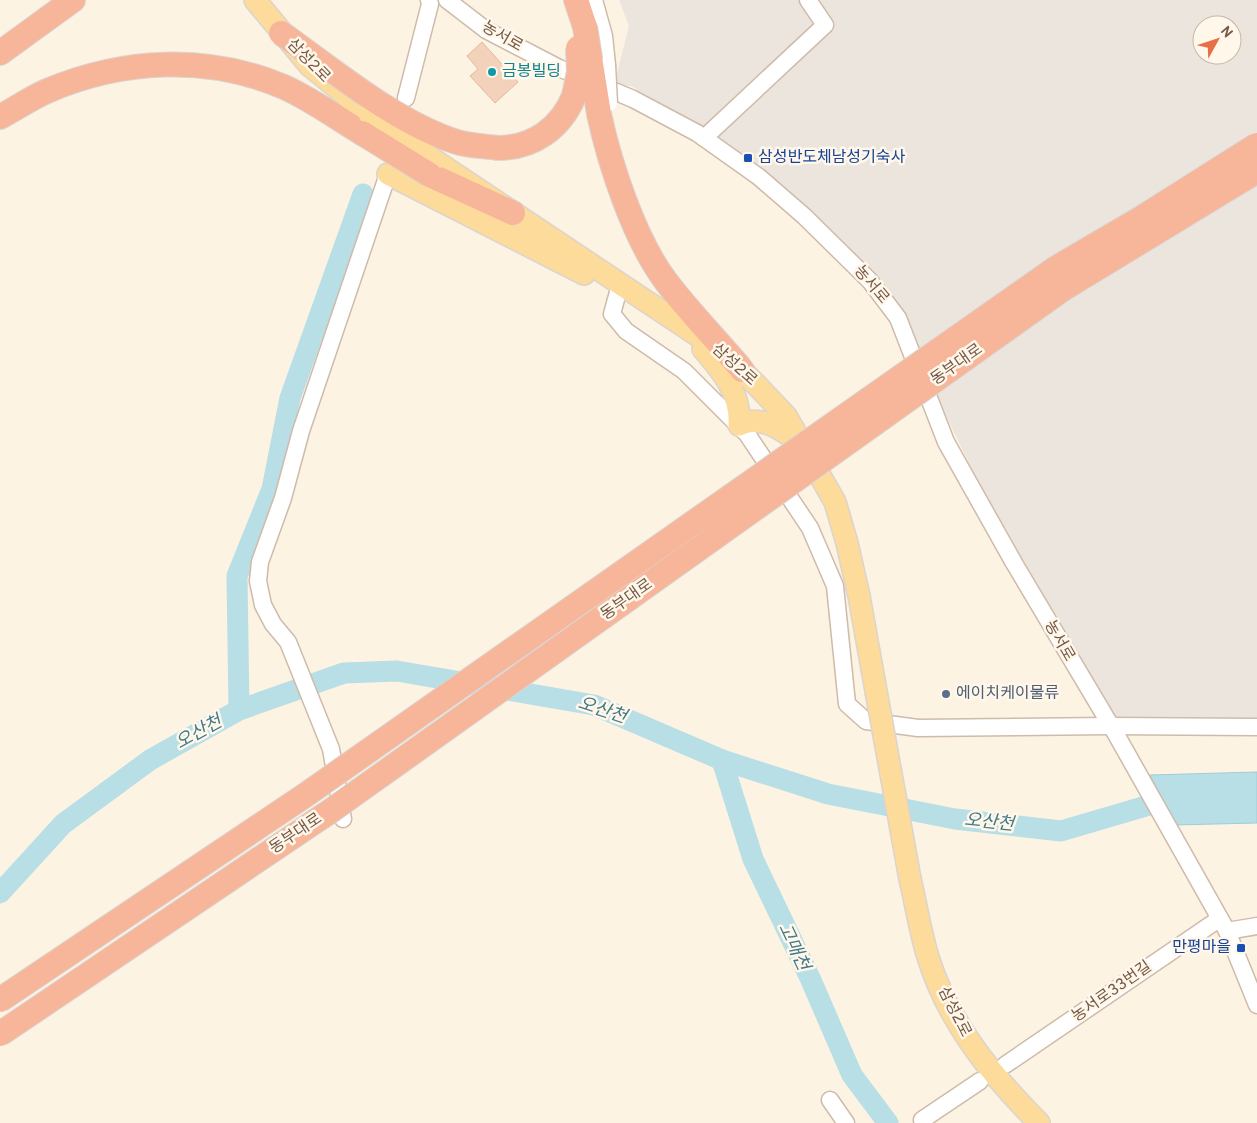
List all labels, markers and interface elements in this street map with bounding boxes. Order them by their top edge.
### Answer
north arrow [1192,15,1242,65]
street label: 농서로 [478,17,526,57]
text: N [1216,23,1236,42]
street label: 삼성2로 [282,35,334,88]
place label: 금봉빌딩 [502,62,561,82]
marker: 금봉빌딩 [486,66,498,78]
place label: 삼성반도체남성기숙사 [758,148,905,168]
marker: 삼성반도체남성기숙사 [742,152,754,164]
street label: 농서로 [849,262,893,309]
street label: 삼성2로 [707,340,761,391]
street label: 동부대로 [927,340,987,390]
street label: 동부대로 [597,575,657,625]
street label: 농서로 [1039,617,1079,665]
place label: 에이치케이물류 [956,684,1059,704]
marker: 에이치케이물류 [940,688,952,700]
water label: 오산천 [575,692,631,730]
water label: 오산천 [172,710,228,755]
street label: 동부대로 [266,809,326,859]
water label: 오산천 [963,809,1017,837]
water label: 고매천 [772,920,815,977]
place label: 만평마을 [1172,938,1231,958]
marker: 만평마을 [1235,942,1247,954]
street label: 농서로33번길 [1068,957,1156,1027]
street label: 삼성2로 [933,983,975,1041]

